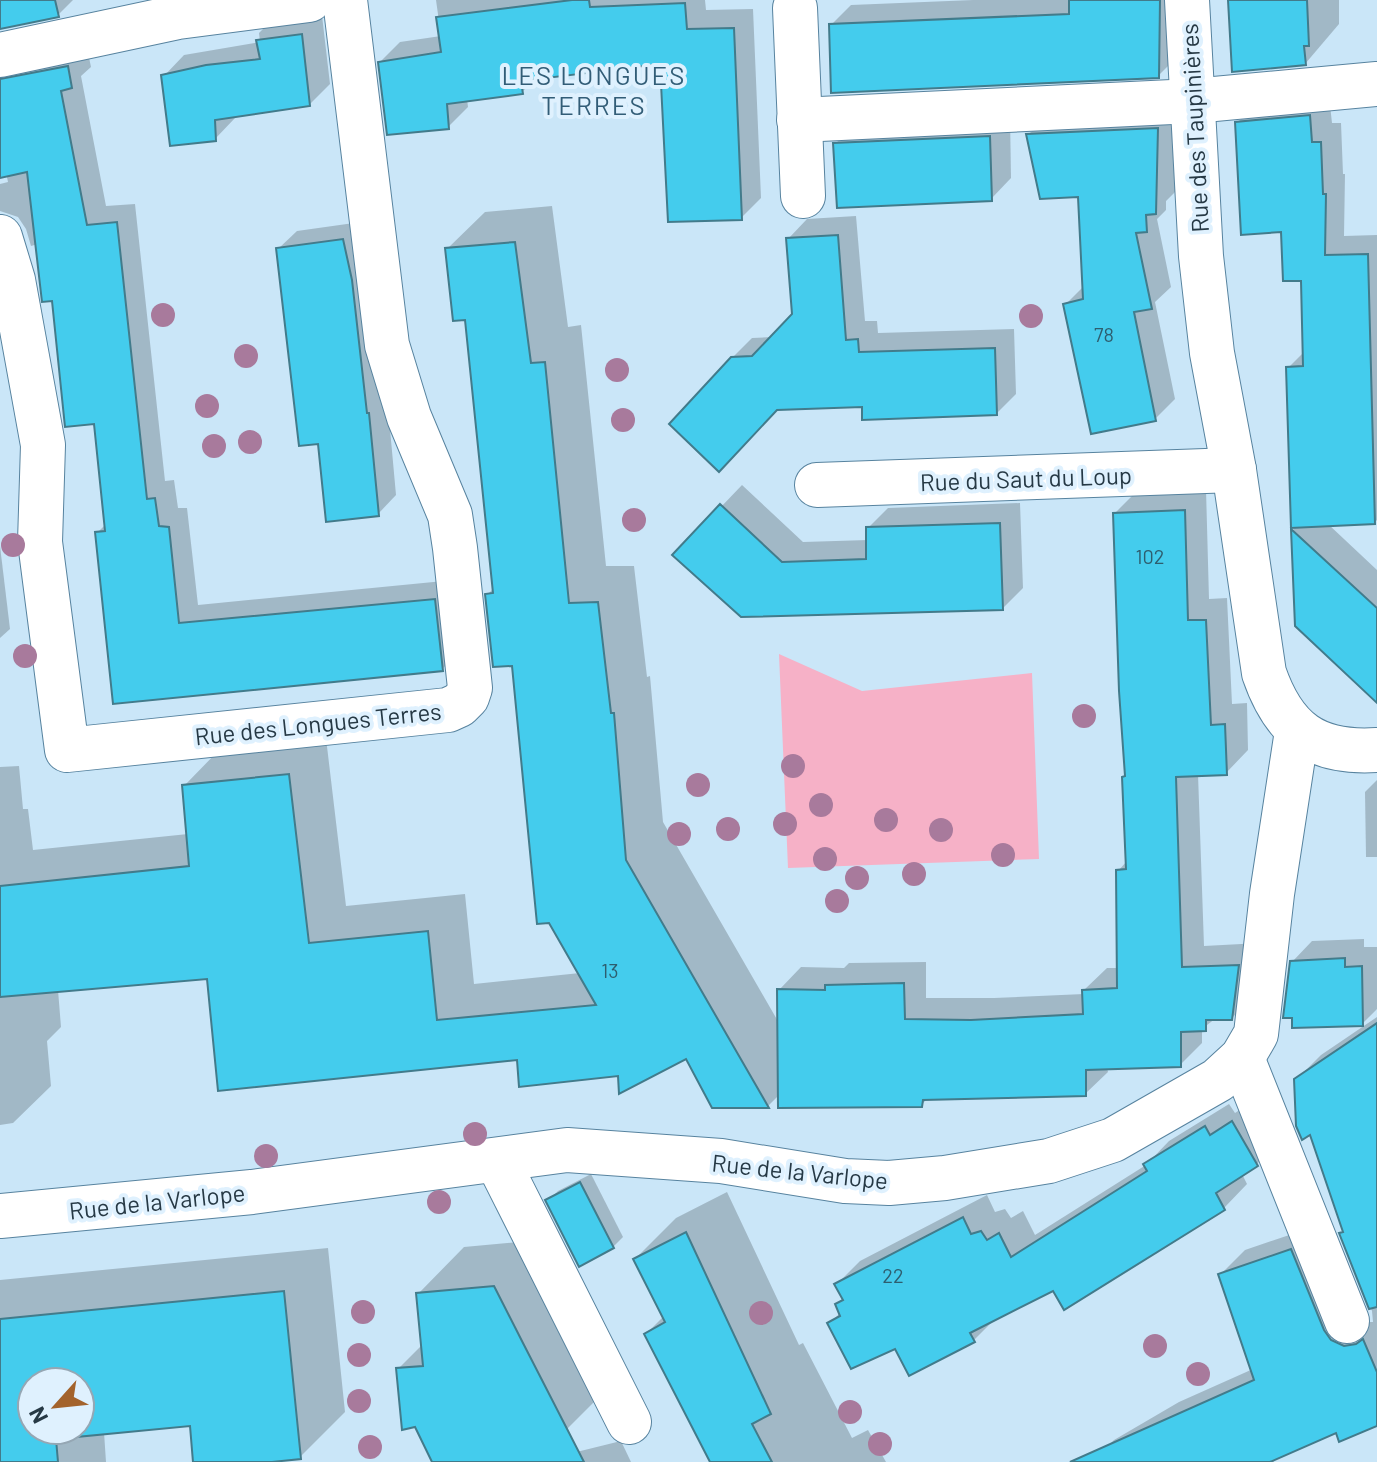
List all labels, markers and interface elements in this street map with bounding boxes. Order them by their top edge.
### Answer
street label: Rue des Taupinières [1174,23,1214,233]
district label: LES LONGUES TERRES [501,59,687,120]
house number: 78 [1094,322,1114,346]
street label: Rue du Saut du Loup [919,460,1133,496]
house number: 102 [1135,544,1165,568]
street label: Rue des Longues Terres [193,696,443,750]
house number: 13 [601,958,619,982]
street label: Rue de la Varlope [711,1147,889,1195]
street label: Rue de la Varlope [68,1177,246,1225]
house number: 22 [882,1263,904,1287]
north arrow [16,1366,96,1446]
text: N [22,1403,52,1428]

